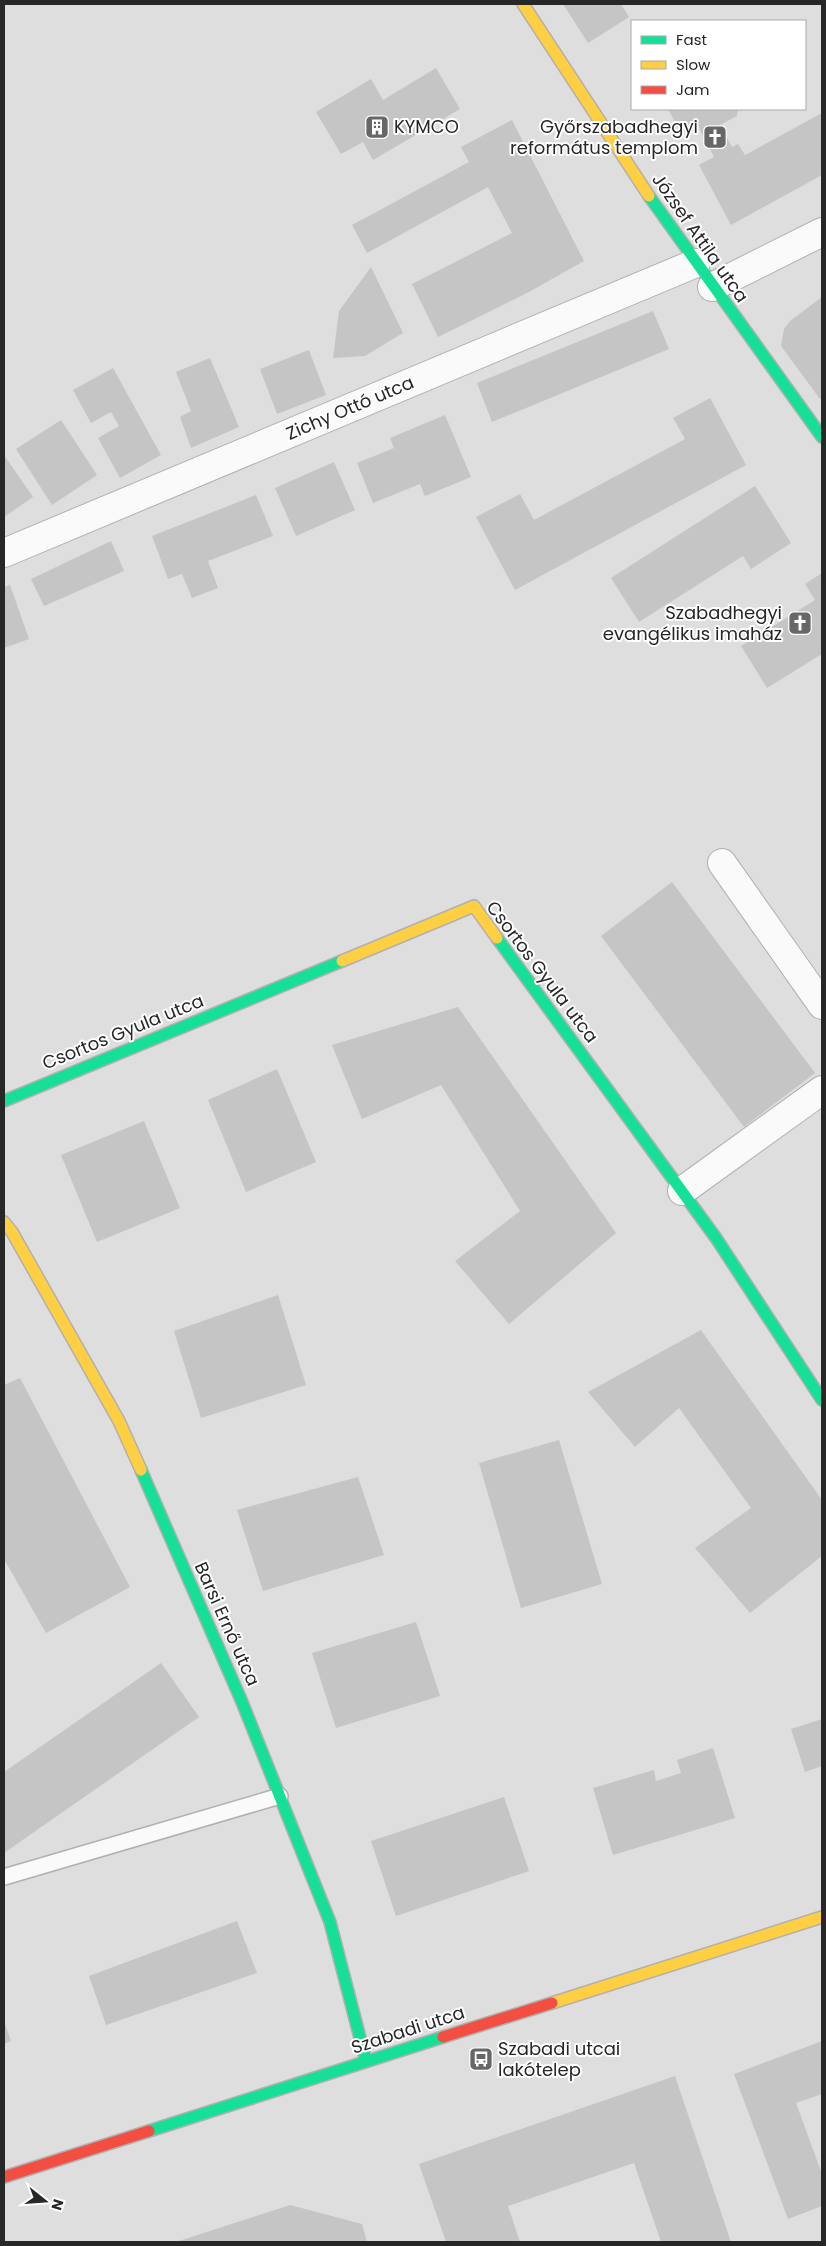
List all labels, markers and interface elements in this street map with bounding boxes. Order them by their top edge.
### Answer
legend [631,20,806,110]
text: Fast [676,29,707,50]
text: Slow [676,54,711,75]
text: Jam [676,79,710,100]
building icon: KYMCO [364,114,390,140]
place label: KYMCO [394,114,459,139]
place label: Győrszabadhegyi református templom [510,114,698,160]
church icon: Győrszabadhegyi református templom [702,124,728,150]
street label: József Attila utca [646,168,754,307]
street label: Zichy Ottó utca [282,369,417,446]
place label: Szabadhegyi evangélikus imaház [603,600,782,646]
church icon: Szabadhegyi evangélikus imaház [787,610,813,636]
street label: Csortos Gyula utca [481,895,604,1048]
street label: Csortos Gyula utca [38,988,207,1075]
street label: Barsi Ernő utca [189,1558,266,1690]
street label: Szabadi utca [348,1999,468,2060]
place label: Szabadi utcai lakótelep [498,2036,620,2082]
bus stop icon: Szabadi utcai lakótelep [468,2046,494,2072]
north arrow [20,2176,70,2226]
text: N [46,2197,69,2213]

